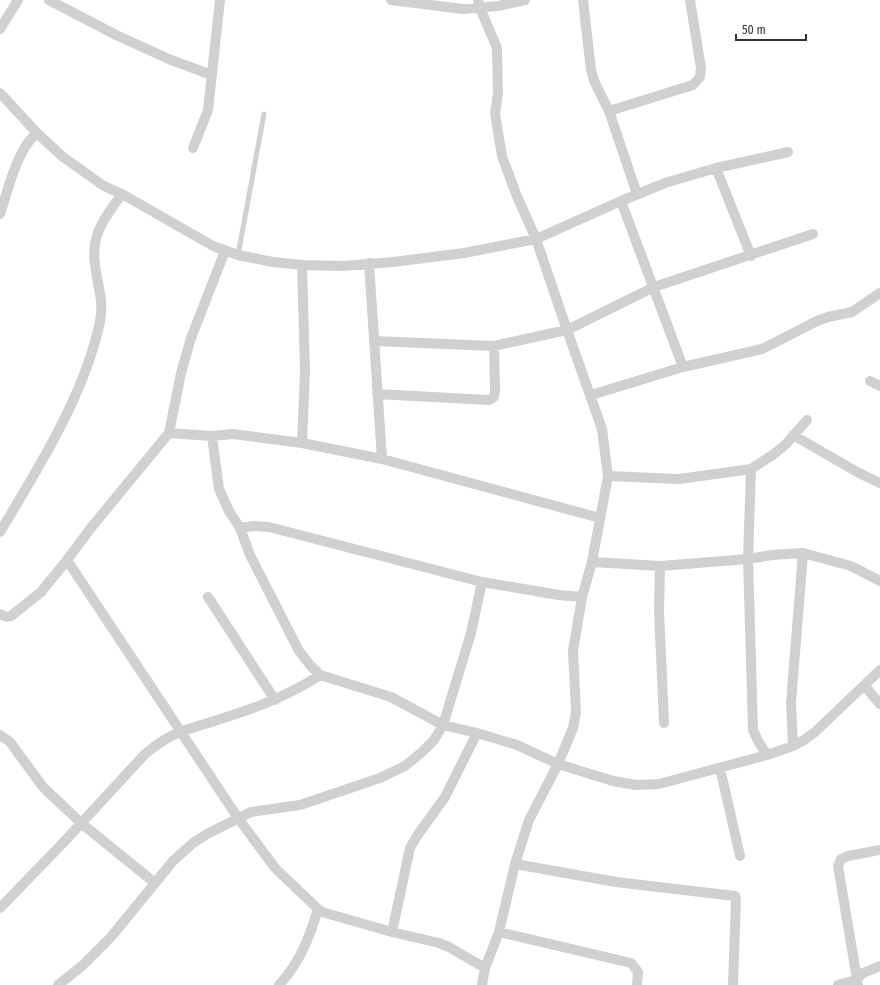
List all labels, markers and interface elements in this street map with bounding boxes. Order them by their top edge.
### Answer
scale bar [736,16,806,42]
text: 50 m [742,23,766,37]

